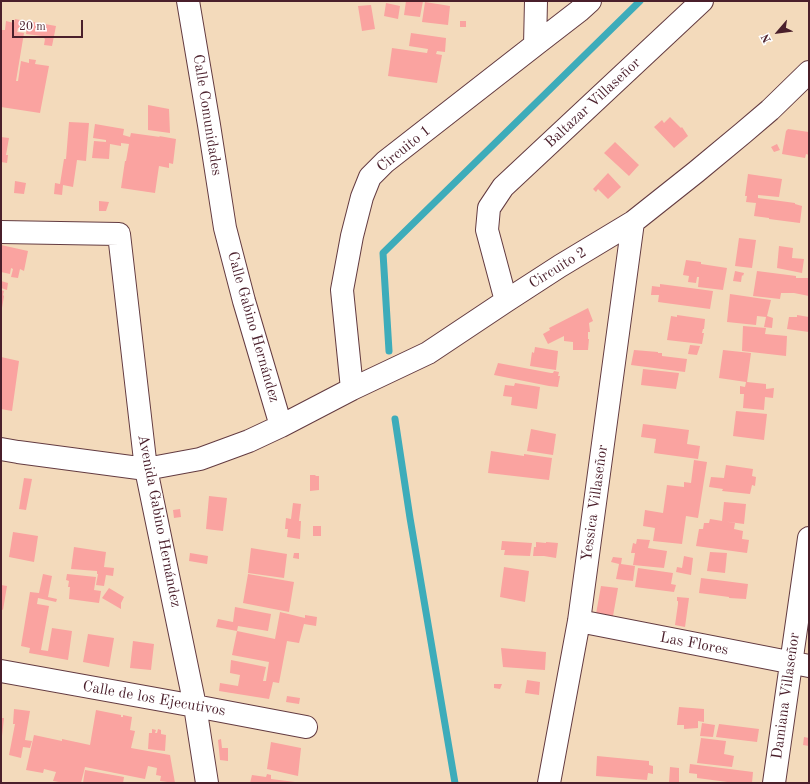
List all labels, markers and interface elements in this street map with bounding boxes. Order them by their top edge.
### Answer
scale bar [14,12,85,38]
north arrow [758,12,798,52]
text: 20 m [19,21,46,33]
text: N [760,32,774,44]
street label: Calle Comunidades [189,53,225,177]
street label: Baltazar Villaseñor [541,54,645,152]
street label: Circuito 1 [373,122,435,176]
street label: Circuito 2 [526,243,590,293]
street label: Calle Gabino Hernández [223,249,283,405]
street label: Avenida Gabino Hernández [133,433,185,609]
street label: Yessica Villaseñor [578,444,612,562]
street label: Las Flores [658,629,730,659]
street label: Damiana Villaseñor [768,631,804,761]
street label: Calle de los Ejecutivos [81,678,227,720]

